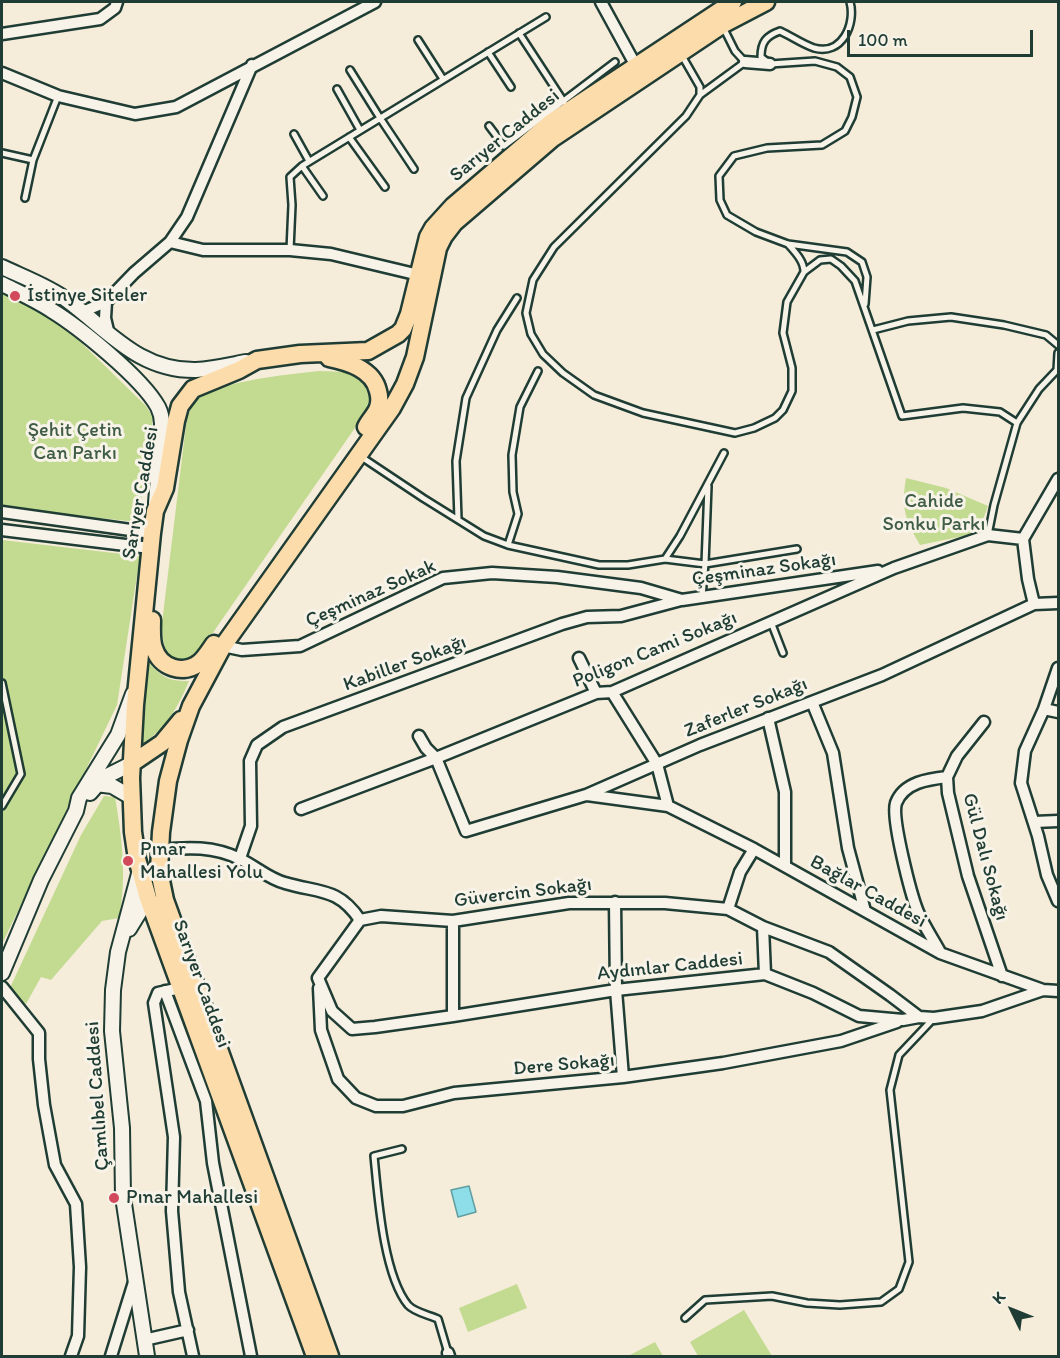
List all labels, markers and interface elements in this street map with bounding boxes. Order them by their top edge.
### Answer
scale bar [850,18,1036,56]
text: 100 m [858,29,908,51]
street label: Sarıyer Caddesi [445,84,565,188]
place label: İstinye Siteler [27,284,147,308]
marker: İstinye Siteler [8,289,22,303]
park label: Şehit Çetin Can Parkı [28,419,122,466]
street label: Sarıyer Caddesi [118,425,164,561]
park label: Cahide Sonku Parkı [883,490,985,537]
street label: Çeşminaz Sokağı [690,548,838,592]
street label: Çeşminaz Sokak [302,555,440,633]
street label: Poligon Cami Sokağı [569,606,741,694]
street label: Kabiller Sokağı [340,631,470,697]
street label: Zaferler Sokağı [681,672,811,744]
street label: Gül Dalı Sokağı [956,791,1014,923]
place label: Pınar Mahallesi Yolu [140,838,263,885]
street label: Bağlar Caddesi [805,850,931,934]
marker: Pınar Mahallesi Yolu [121,854,135,868]
street label: Güvercin Sokağı [453,873,593,913]
street label: Sarıyer Caddesi [167,917,235,1051]
street label: Aydınlar Caddesi [596,947,744,987]
street label: Çamlıbel Caddesi [81,1021,115,1171]
street label: Dere Sokağı [512,1049,616,1081]
place label: Pınar Mahallesi [126,1186,258,1210]
marker: Pınar Mahallesi [107,1191,121,1205]
north arrow [982,1280,1042,1340]
text: K [988,1287,1009,1308]

